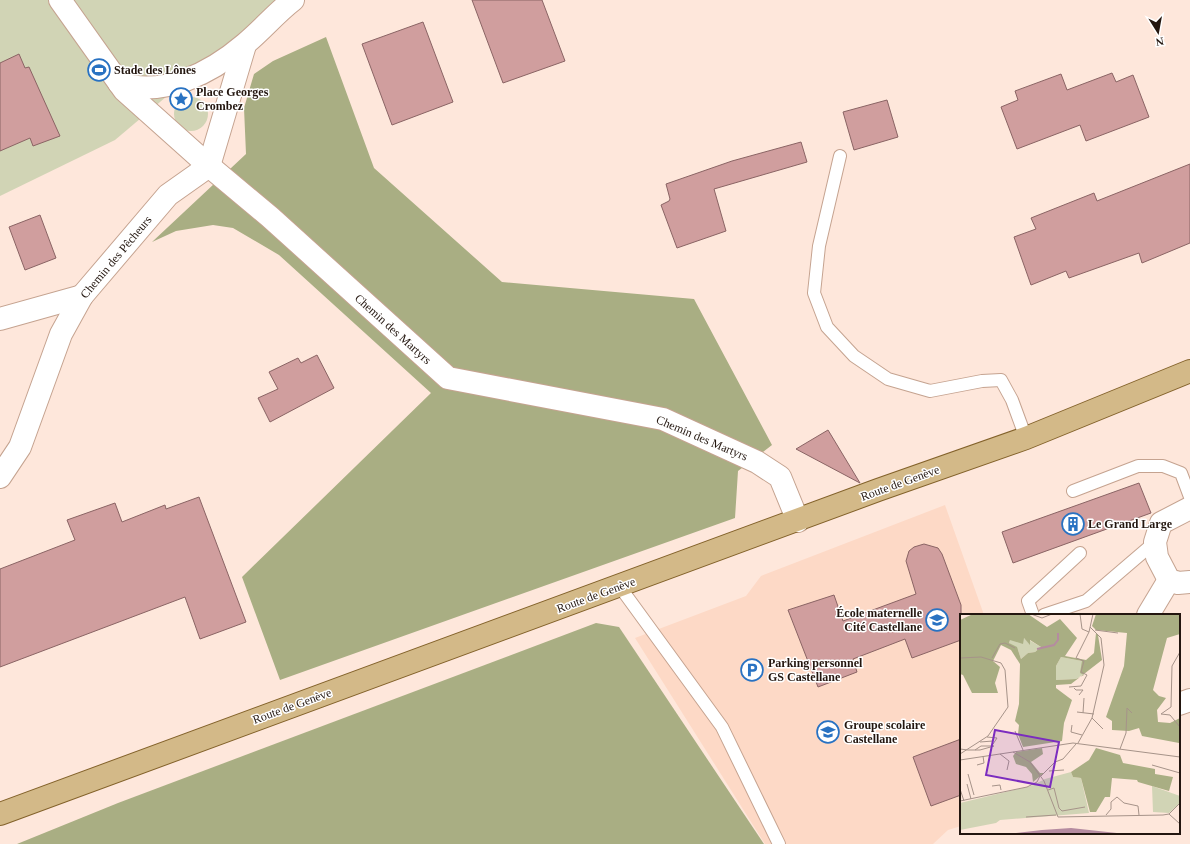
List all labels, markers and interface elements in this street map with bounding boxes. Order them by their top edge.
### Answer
north arrow [1138,12,1178,52]
text: N [1155,35,1165,48]
sports icon: Stade des Lônes [86,57,112,83]
place label: Stade des Lônes [114,63,196,77]
place label: Place Georges Crombez [196,85,269,113]
place icon: Place Georges Crombez [168,86,194,112]
street label: Chemin des Pêcheurs [77,213,155,301]
street label: Chemin des Martyrs [352,291,434,367]
street label: Chemin des Martyrs [654,412,750,464]
street label: Route de Genève [859,462,941,504]
building icon: Le Grand Large [1060,511,1086,537]
place label: Le Grand Large [1088,517,1173,531]
street label: Route de Genève [555,574,637,616]
place label: École maternelle Cité Castellane [836,606,923,634]
school or university icon: École maternelle Cité Castellane [924,607,950,633]
inset map [960,614,1180,834]
place label: Parking personnel GS Castellane [768,656,863,684]
parking icon: Parking personnel GS Castellane [739,657,765,683]
street label: Route de Genève [251,685,333,727]
place label: Groupe scolaire Castellane [844,718,926,746]
school or university icon: Groupe scolaire Castellane [815,719,841,745]

